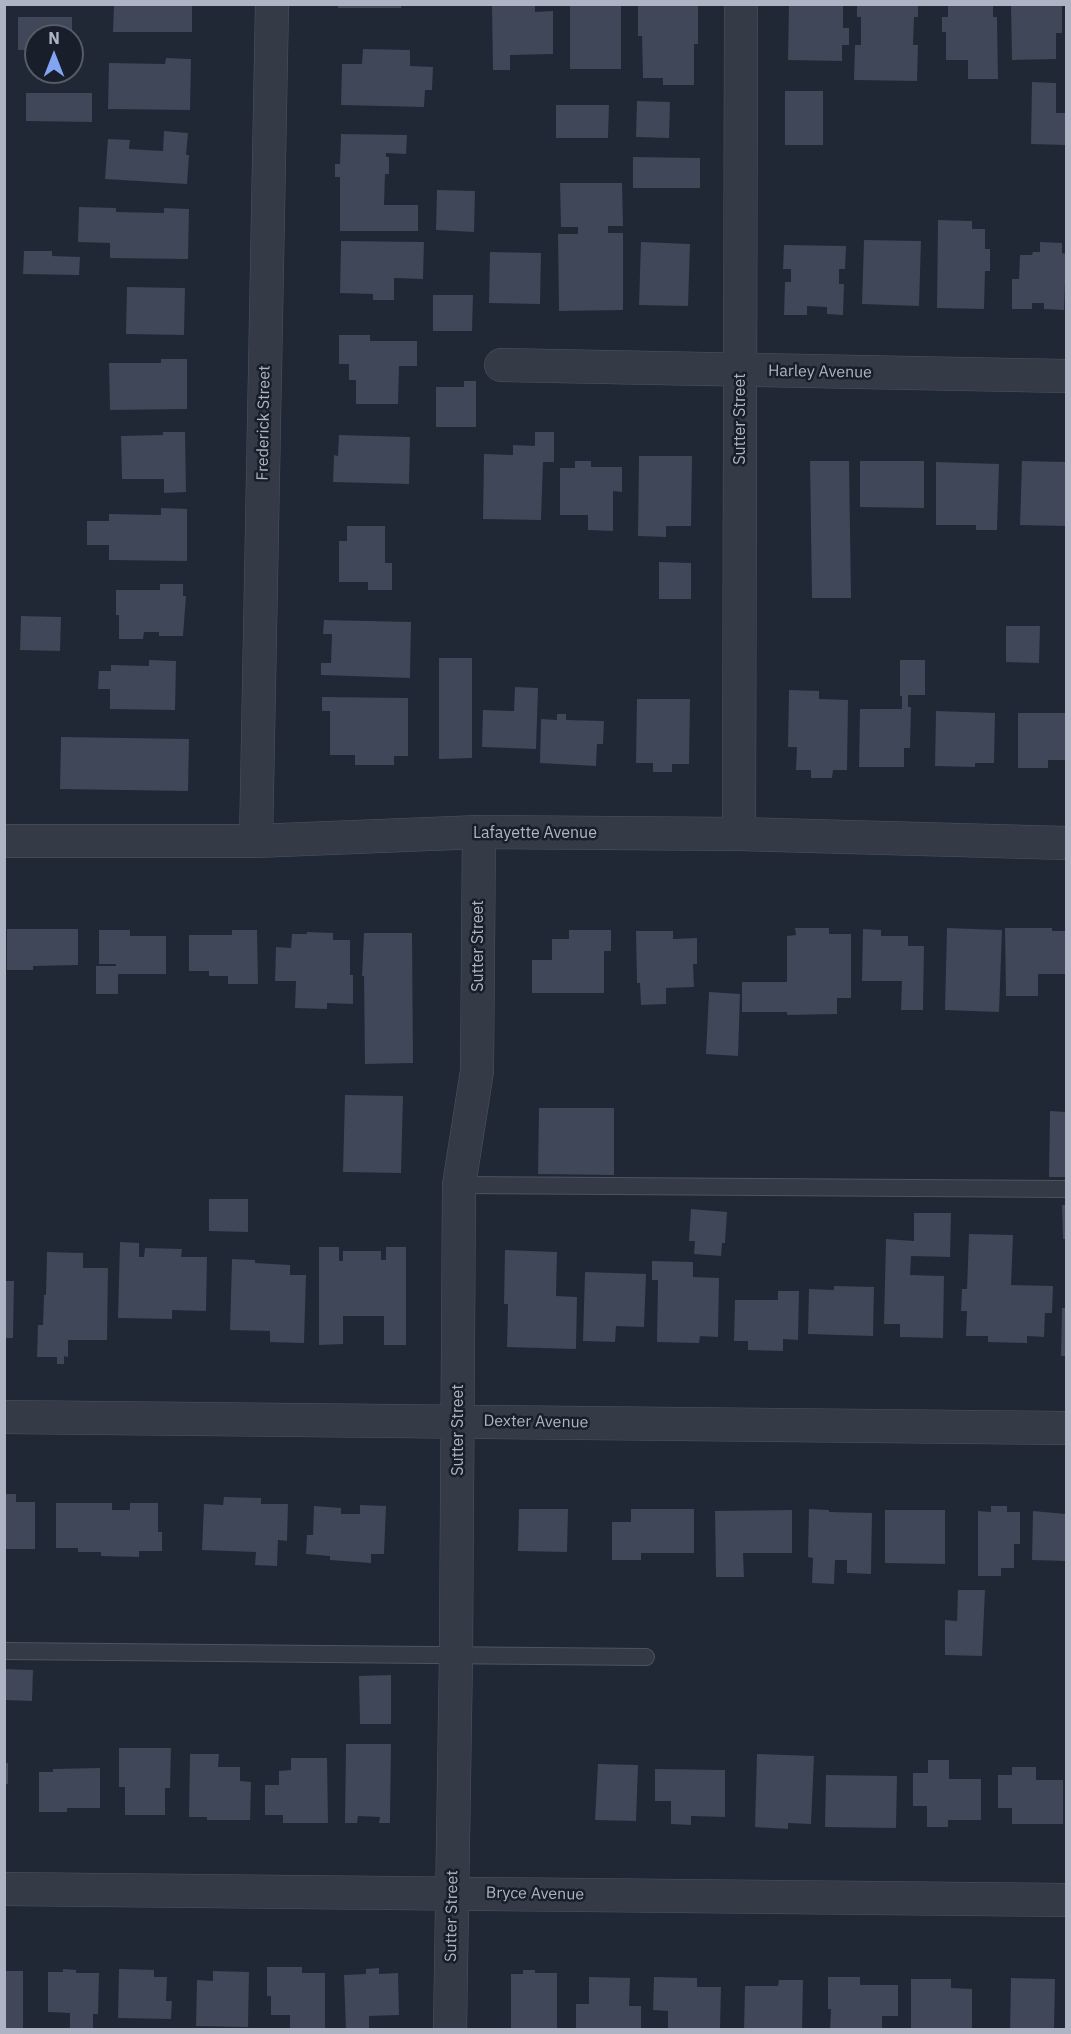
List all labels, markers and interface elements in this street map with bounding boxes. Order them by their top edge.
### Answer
north arrow [24,24,84,84]
text: N [48,28,60,48]
street label: Harley Avenue [768,361,872,383]
street label: Frederick Street [253,365,275,481]
street label: Sutter Street [730,373,750,465]
street label: Lafayette Avenue [473,823,597,843]
street label: Sutter Street [468,900,488,992]
street label: Sutter Street [448,1384,468,1476]
street label: Dexter Avenue [483,1411,589,1433]
street label: Sutter Street [442,1870,462,1962]
street label: Bryce Avenue [486,1884,584,1904]

